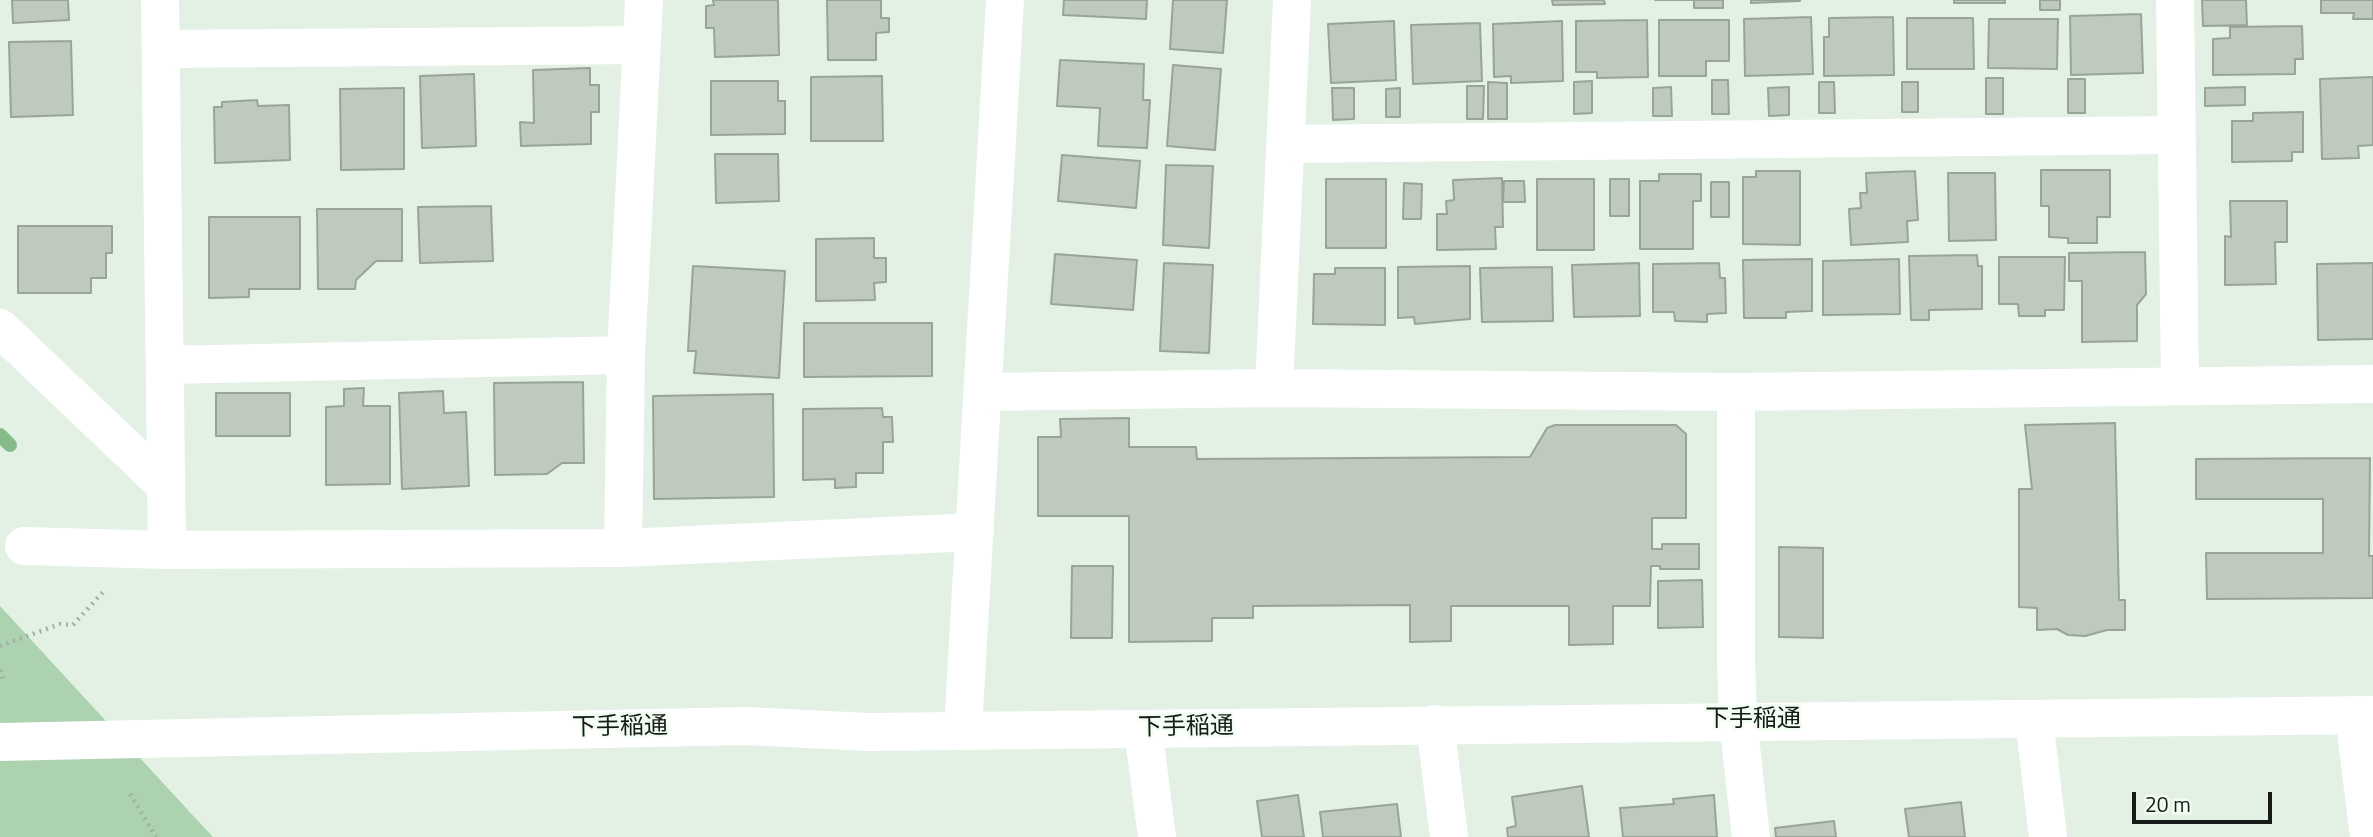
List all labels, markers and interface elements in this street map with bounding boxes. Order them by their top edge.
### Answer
street label: 下手稲通 [1705,706,1801,734]
street label: 下手稲通 [572,713,668,743]
street label: 下手稲通 [1138,713,1234,743]
scale bar [2135,778,2275,822]
text: 20 m [2145,788,2191,820]

